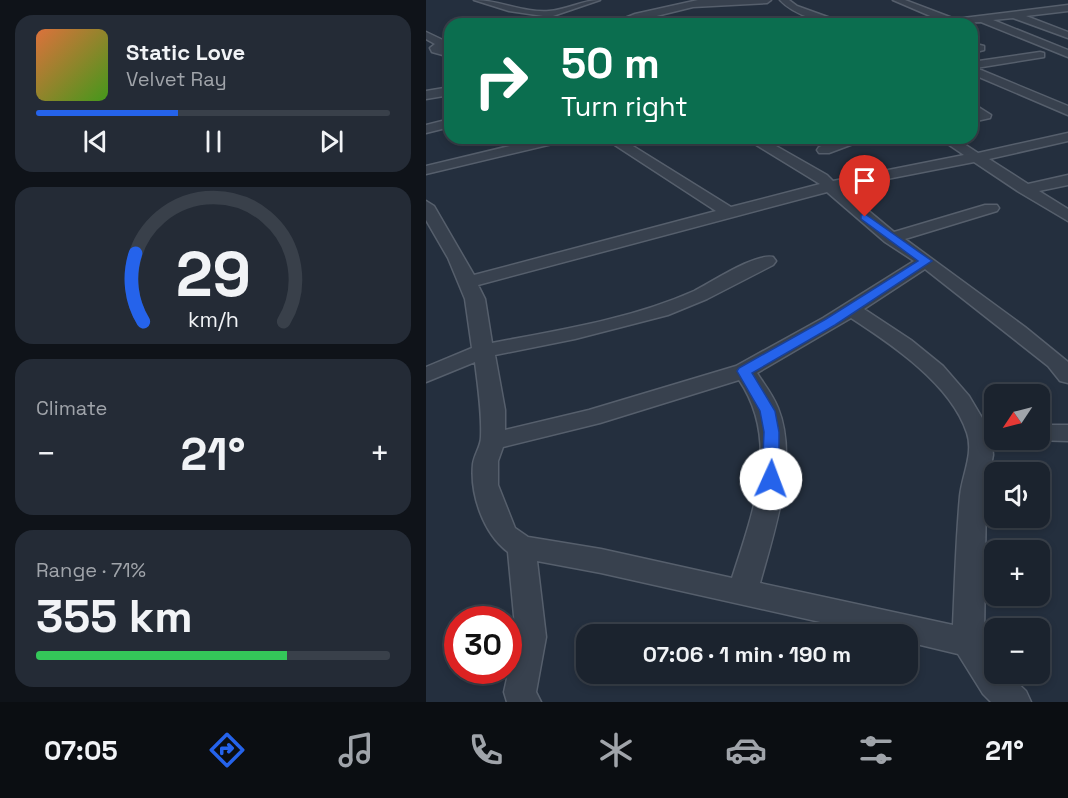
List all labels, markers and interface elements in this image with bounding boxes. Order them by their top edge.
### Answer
text: 50 m [561,37,660,90]
text: Static Love [126,38,245,66]
icon: right [462,42,540,120]
text: Velvet Ray [126,66,227,92]
text: Turn right [561,89,688,124]
icon: previous [79,125,112,158]
icon: pause [197,125,230,158]
icon: next [315,125,348,158]
pin [839,155,890,217]
icon: arrive [848,164,881,197]
text: 29 [175,235,251,314]
text: km/h [187,307,239,334]
north arrow [984,384,1050,450]
map controls [984,384,1050,684]
text: Climate [36,395,107,421]
text: 21° [181,426,245,483]
text: − [36,433,56,475]
text: + [370,433,390,475]
position arrow [739,447,803,511]
button: sound [984,462,1050,528]
button: + [984,540,1050,606]
text: Range · 71% [36,557,146,583]
text: 355 km [36,588,193,645]
speed limit sign: 30 [444,606,522,684]
button: − [984,618,1050,684]
text: 07:06 · 1 min · 190 m [643,640,851,668]
icon: directions [206,729,248,771]
icon: music [335,729,377,771]
icon: phone [465,729,507,771]
icon: climate [595,729,637,771]
icon: car [725,729,767,771]
icon: filters [855,729,897,771]
text: 07:05 [44,733,118,768]
text: 21° [985,733,1024,768]

